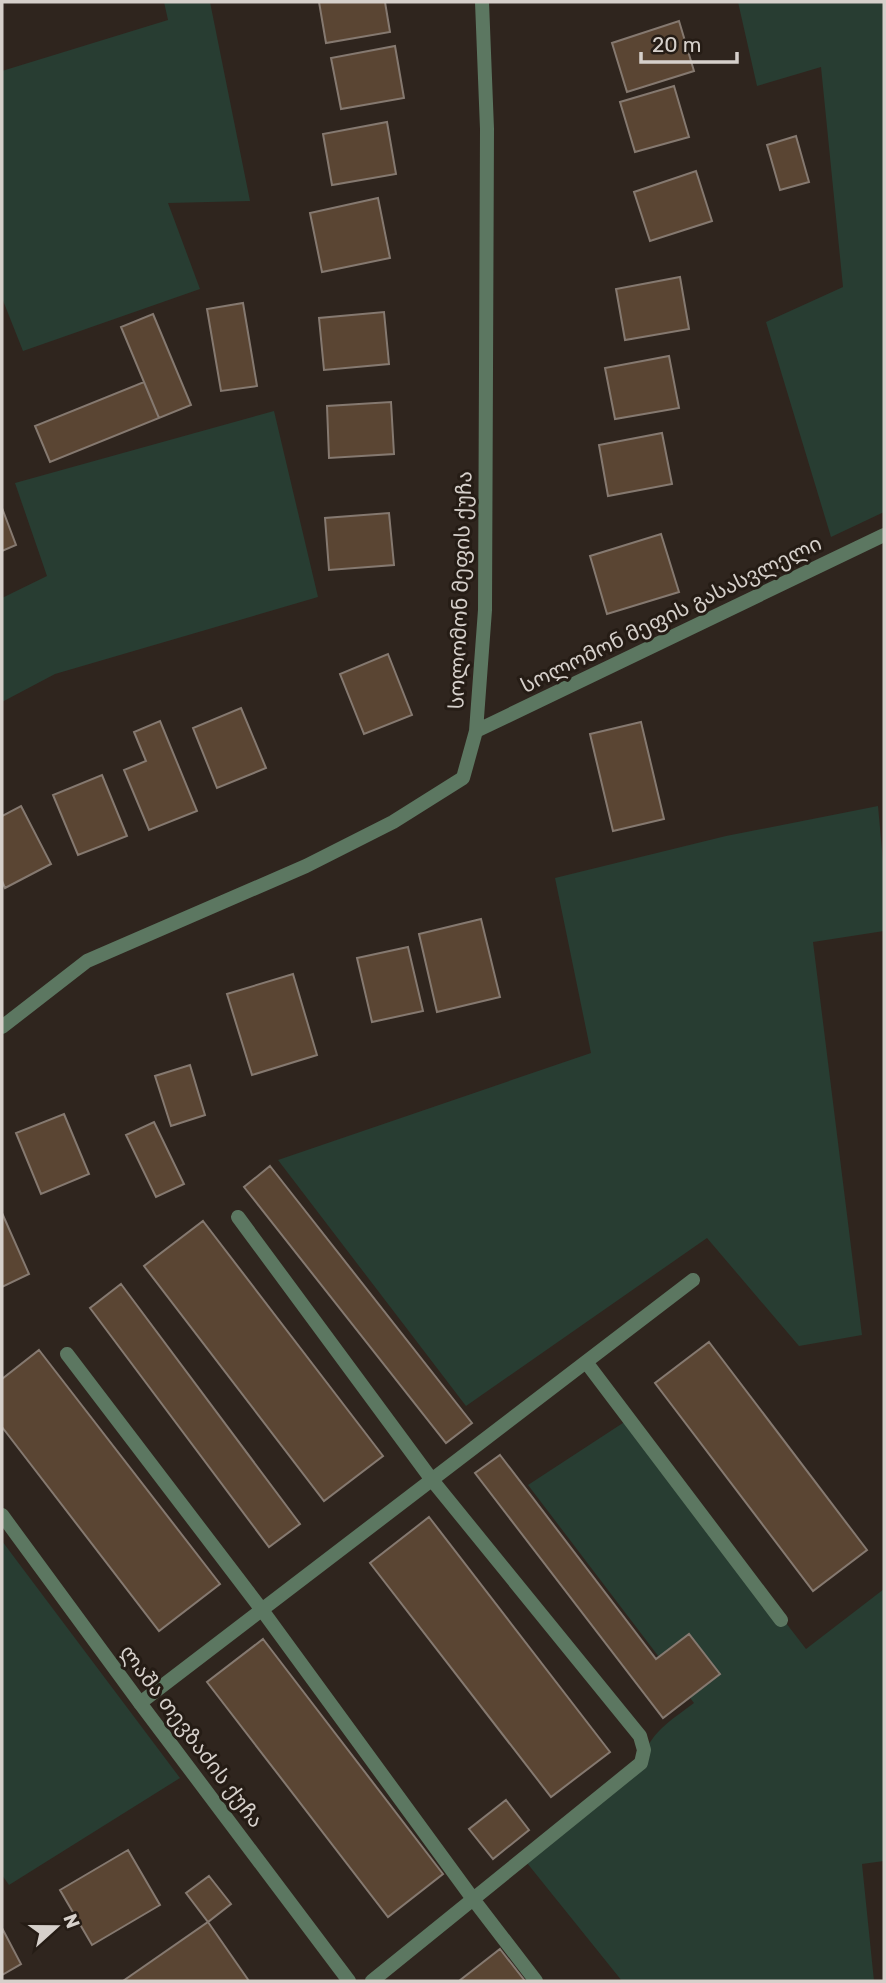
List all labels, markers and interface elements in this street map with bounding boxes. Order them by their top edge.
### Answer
scale bar [641,21,737,65]
text: 20 m [652,32,701,57]
street label: სოლომონ მეფის ქუჩა [443,470,478,710]
street label: სოლომონ მეფის გასასვლელი [517,530,826,699]
street label: ლაშა თევზაძის ქუჩა [114,1640,269,1833]
north arrow [21,1892,91,1962]
text: N [58,1911,85,1932]

